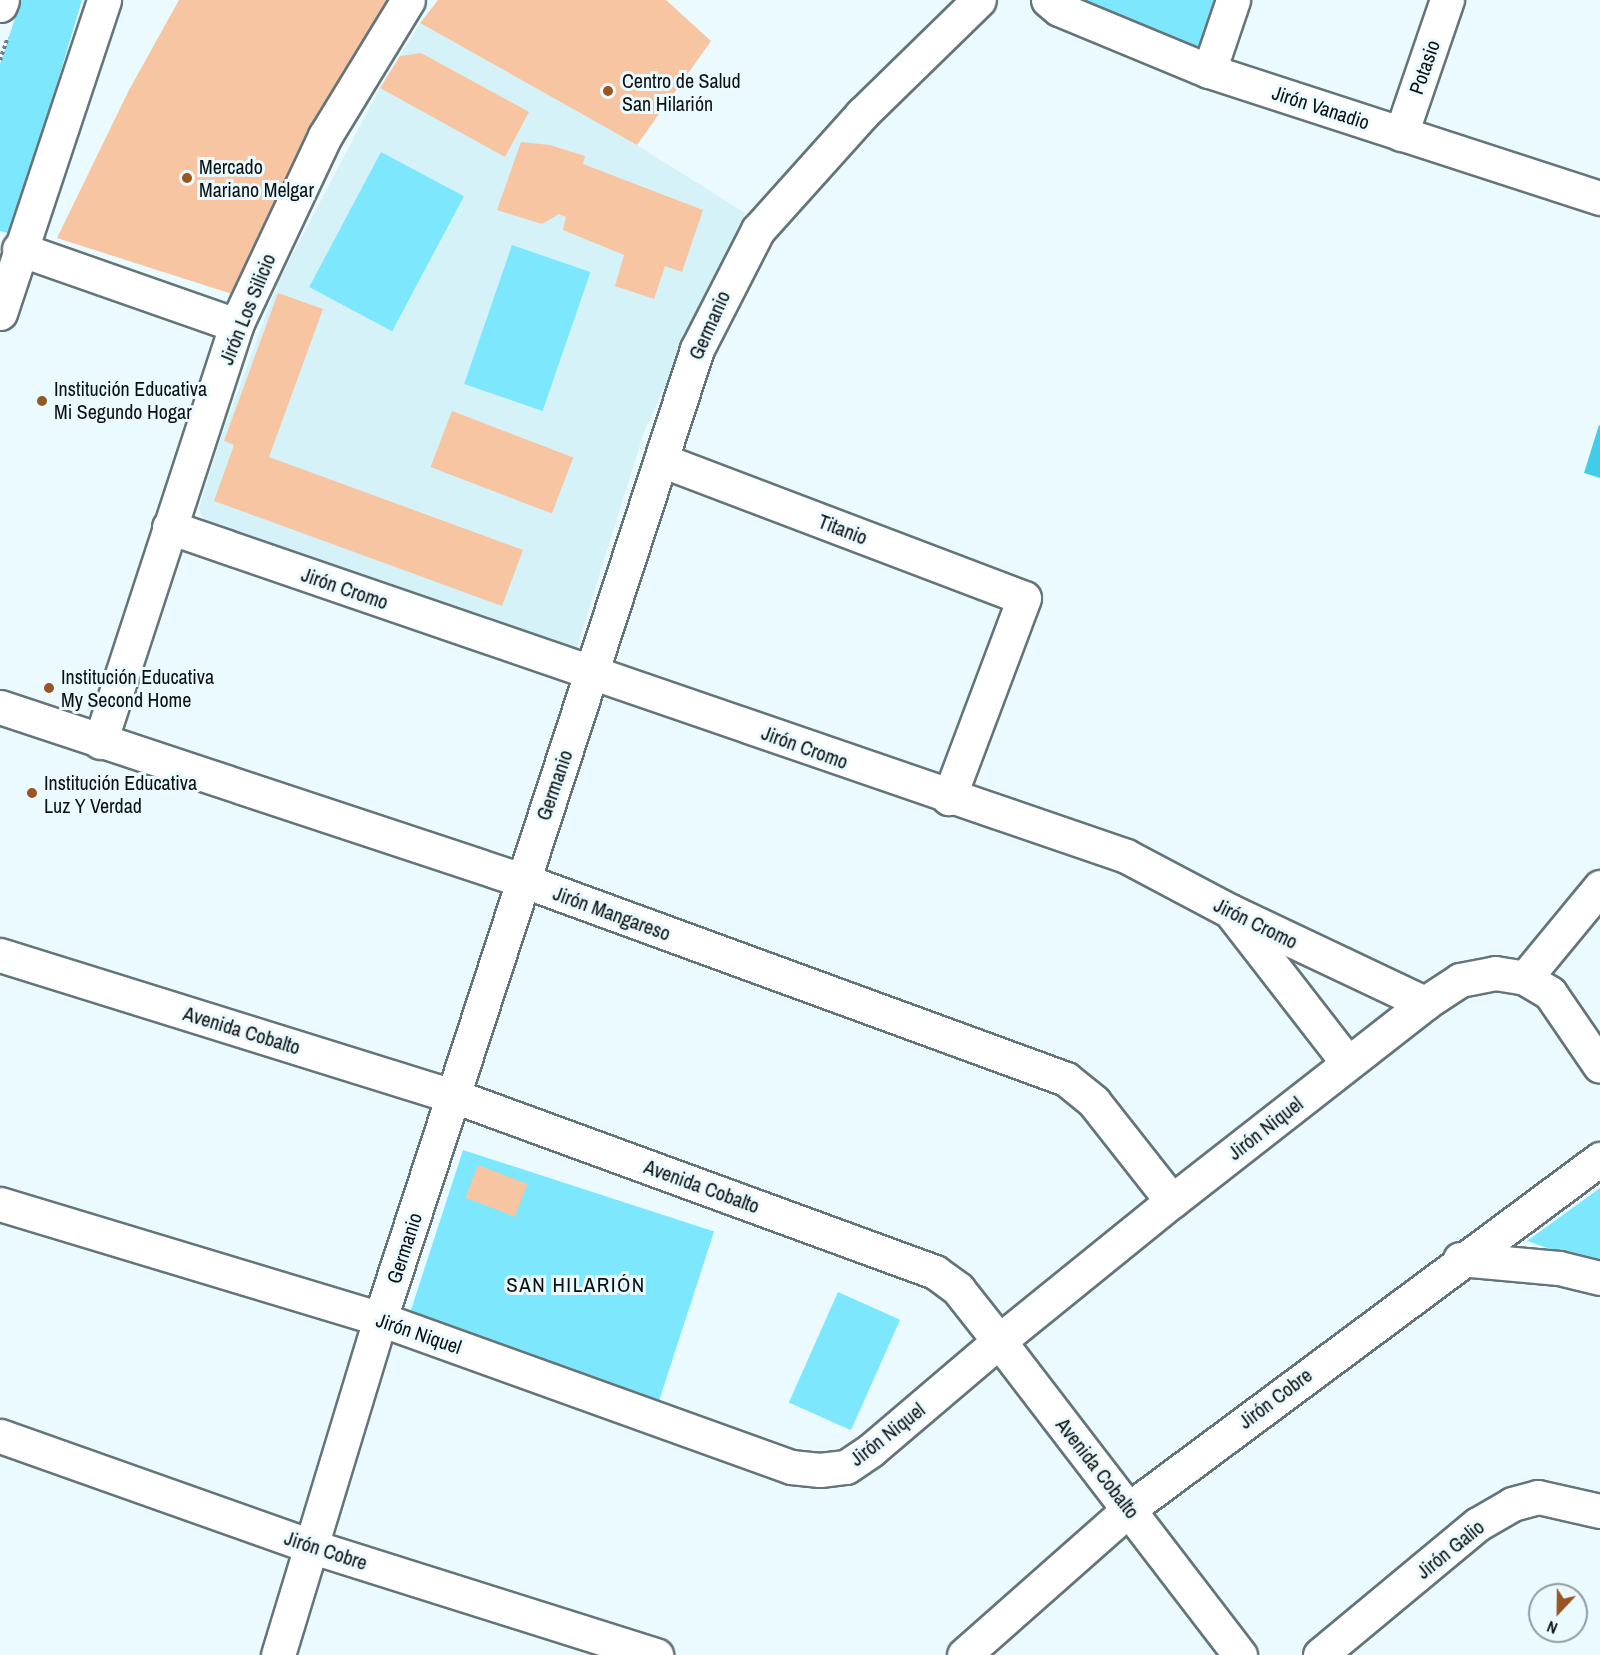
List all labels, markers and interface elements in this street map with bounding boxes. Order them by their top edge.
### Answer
street label: Potasio [1404,37,1444,97]
place label: Centro de Salud San Hilarión [622,68,741,115]
street label: Jirón Vanadio [1269,80,1373,134]
marker: Centro de Salud San Hilarión [599,82,617,100]
place label: Mercado Mariano Melgar [199,154,314,201]
marker: Mercado Mariano Melgar [180,171,194,185]
street label: Jirón Los Silicio [214,250,280,368]
street label: Germanio [683,287,735,363]
place label: Institución Educativa Mi Segundo Hogar [54,377,207,424]
marker: Institución Educativa Mi Segundo Hogar [35,394,49,408]
street label: Titanio [815,509,871,549]
street label: Jirón Cromo [298,562,392,614]
place label: Institución Educativa My Second Home [61,664,214,711]
marker: Institución Educativa My Second Home [42,681,56,695]
street label: Jirón Cromo [759,720,851,774]
street label: Germanio [531,747,577,823]
place label: Institución Educativa Luz Y Verdad [44,770,197,817]
marker: Institución Educativa Luz Y Verdad [25,786,39,800]
street label: Jirón Mangareso [550,881,674,945]
street label: Jirón Cromo [1210,892,1302,954]
street label: Avenida Cobalto [181,1001,303,1059]
street label: Jirón Niquel [1223,1091,1307,1165]
street label: Avenida Cobalto [641,1154,763,1218]
street label: Germanio [381,1210,427,1286]
district label: SAN HILARIÓN [506,1272,646,1298]
street label: Jirón Niquel [373,1307,465,1359]
street label: Jirón Cobre [1234,1363,1316,1433]
street label: Jirón Niquel [845,1397,929,1471]
street label: Avenida Cobalto [1051,1413,1145,1523]
street label: Jirón Galio [1411,1514,1489,1584]
street label: Jirón Cobre [282,1525,370,1575]
north arrow [1528,1583,1588,1643]
text: N [1543,1616,1561,1640]

